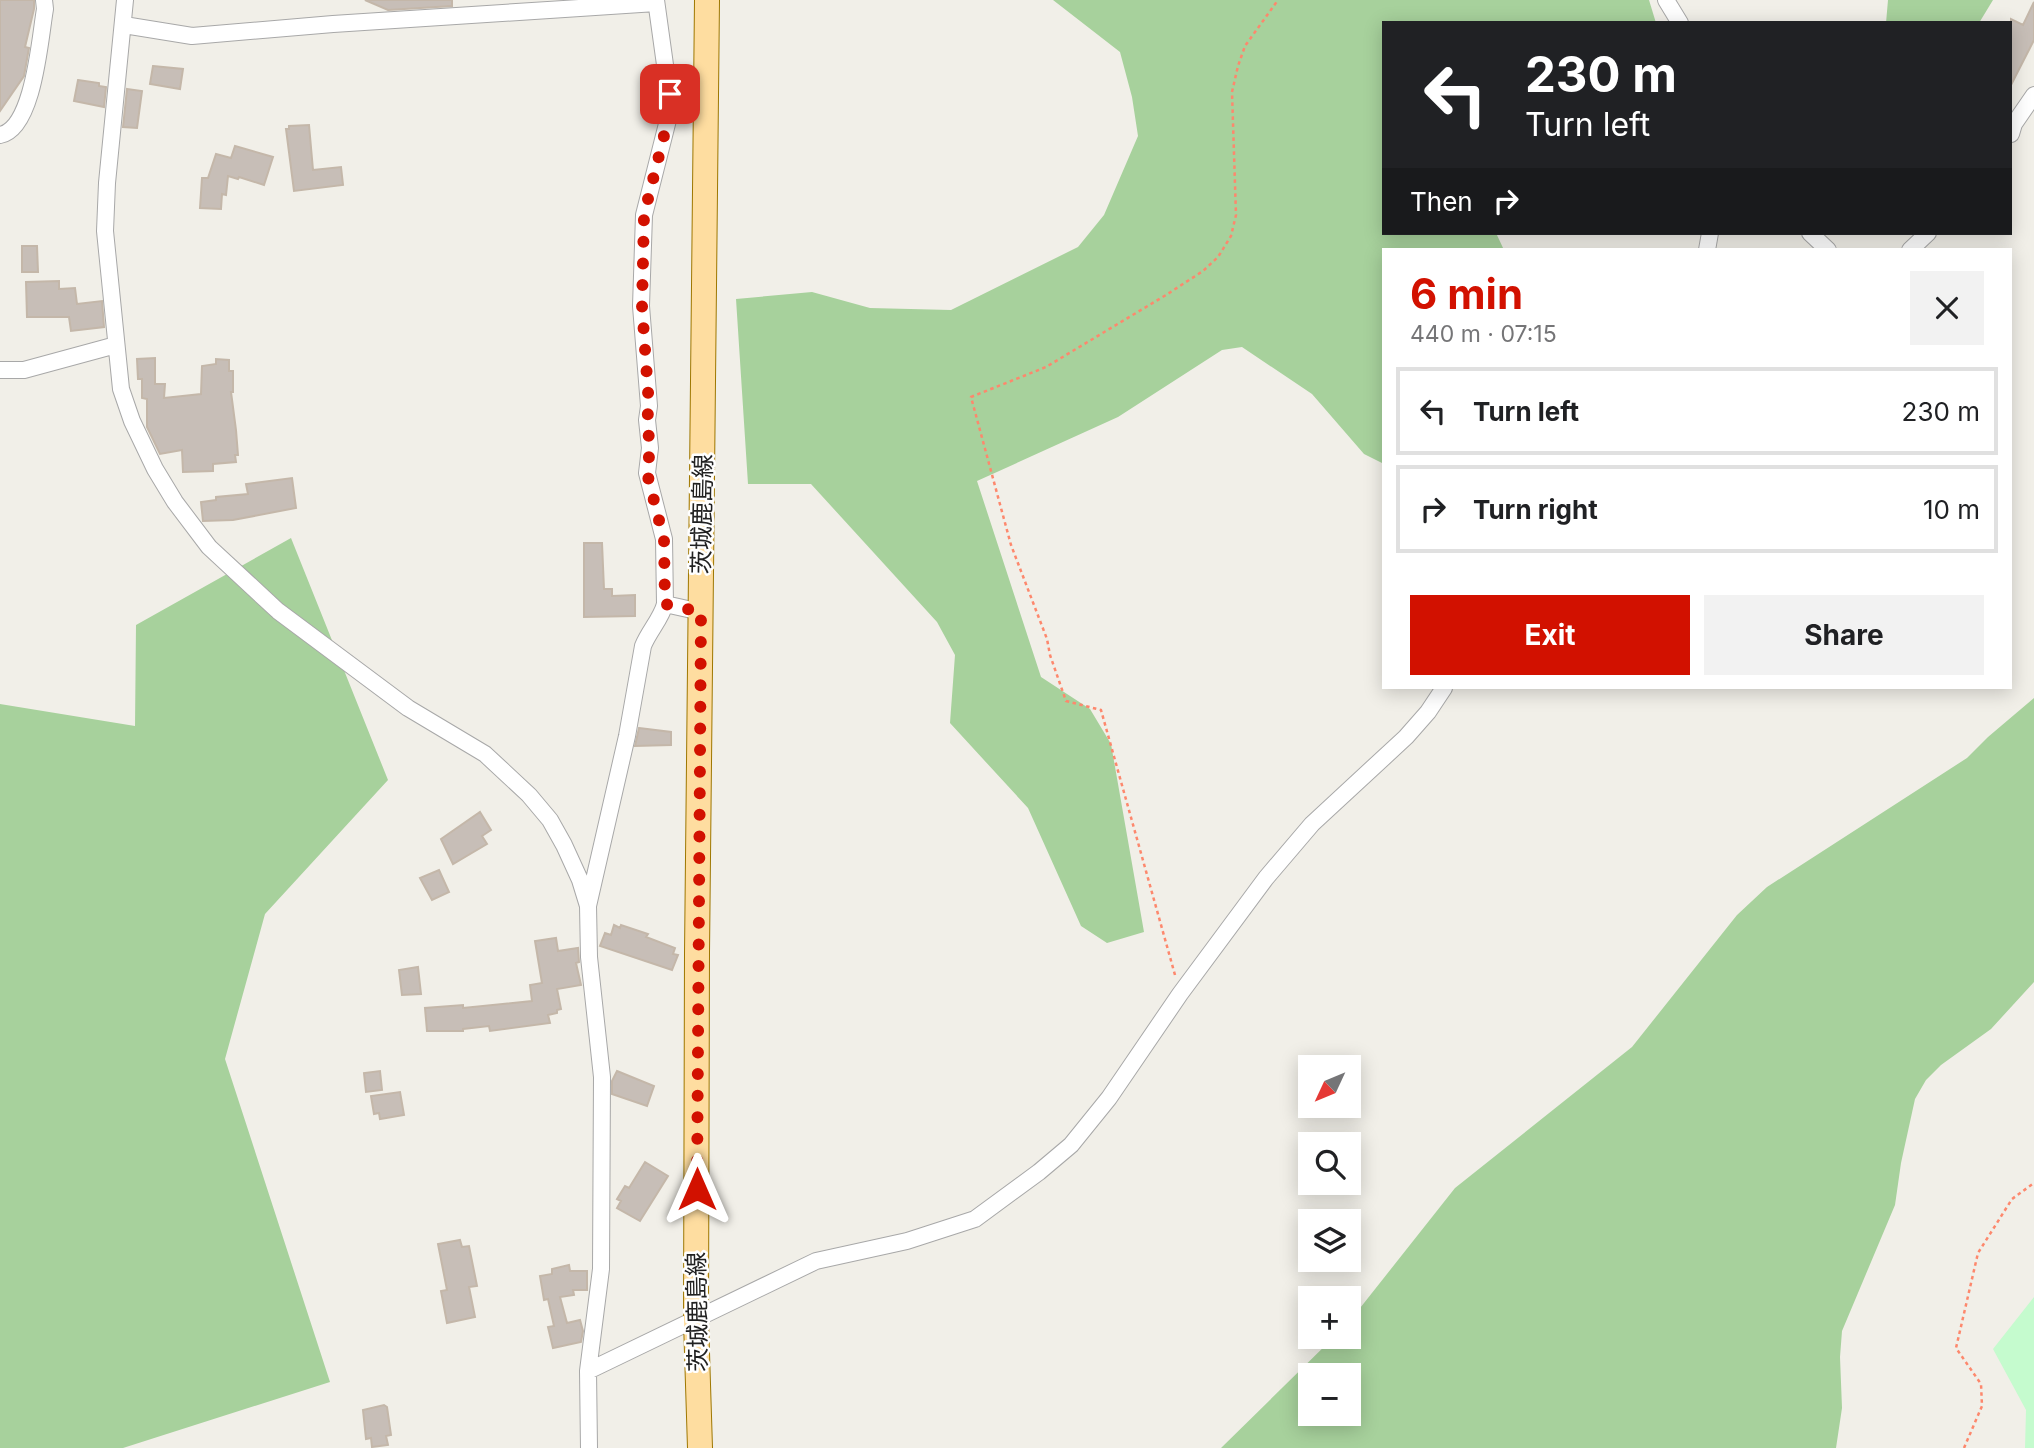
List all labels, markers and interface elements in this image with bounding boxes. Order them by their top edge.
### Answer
text: 230 m [1525,45,1677,104]
icon: left [1410,49,1501,140]
pin [640,64,700,124]
icon: arrive [651,75,689,113]
text: Turn left [1525,105,1650,144]
icon: right [1487,182,1525,220]
text: Then [1410,186,1473,217]
text: 6 min [1410,268,1523,319]
button: close [1910,271,1984,345]
text: 440 m · 07:15 [1410,320,1557,348]
icon: left [1414,392,1452,430]
text: Turn left [1473,396,1579,427]
text: 230 m [1902,396,1980,427]
street label: 茨城鹿島線 [686,454,718,574]
icon: right [1414,490,1452,528]
text: Turn right [1473,494,1598,525]
text: 10 m [1923,494,1980,525]
button: Exit [1410,595,1690,675]
button: Share [1704,595,1984,675]
north arrow [1298,1055,1362,1118]
map controls [1298,1055,1361,1426]
button: search [1298,1132,1361,1195]
position arrow [660,1152,734,1226]
button: layers [1298,1209,1361,1272]
street label: 茨城鹿島線 [681,1252,713,1372]
button: + [1298,1286,1361,1349]
button: − [1298,1363,1361,1426]

